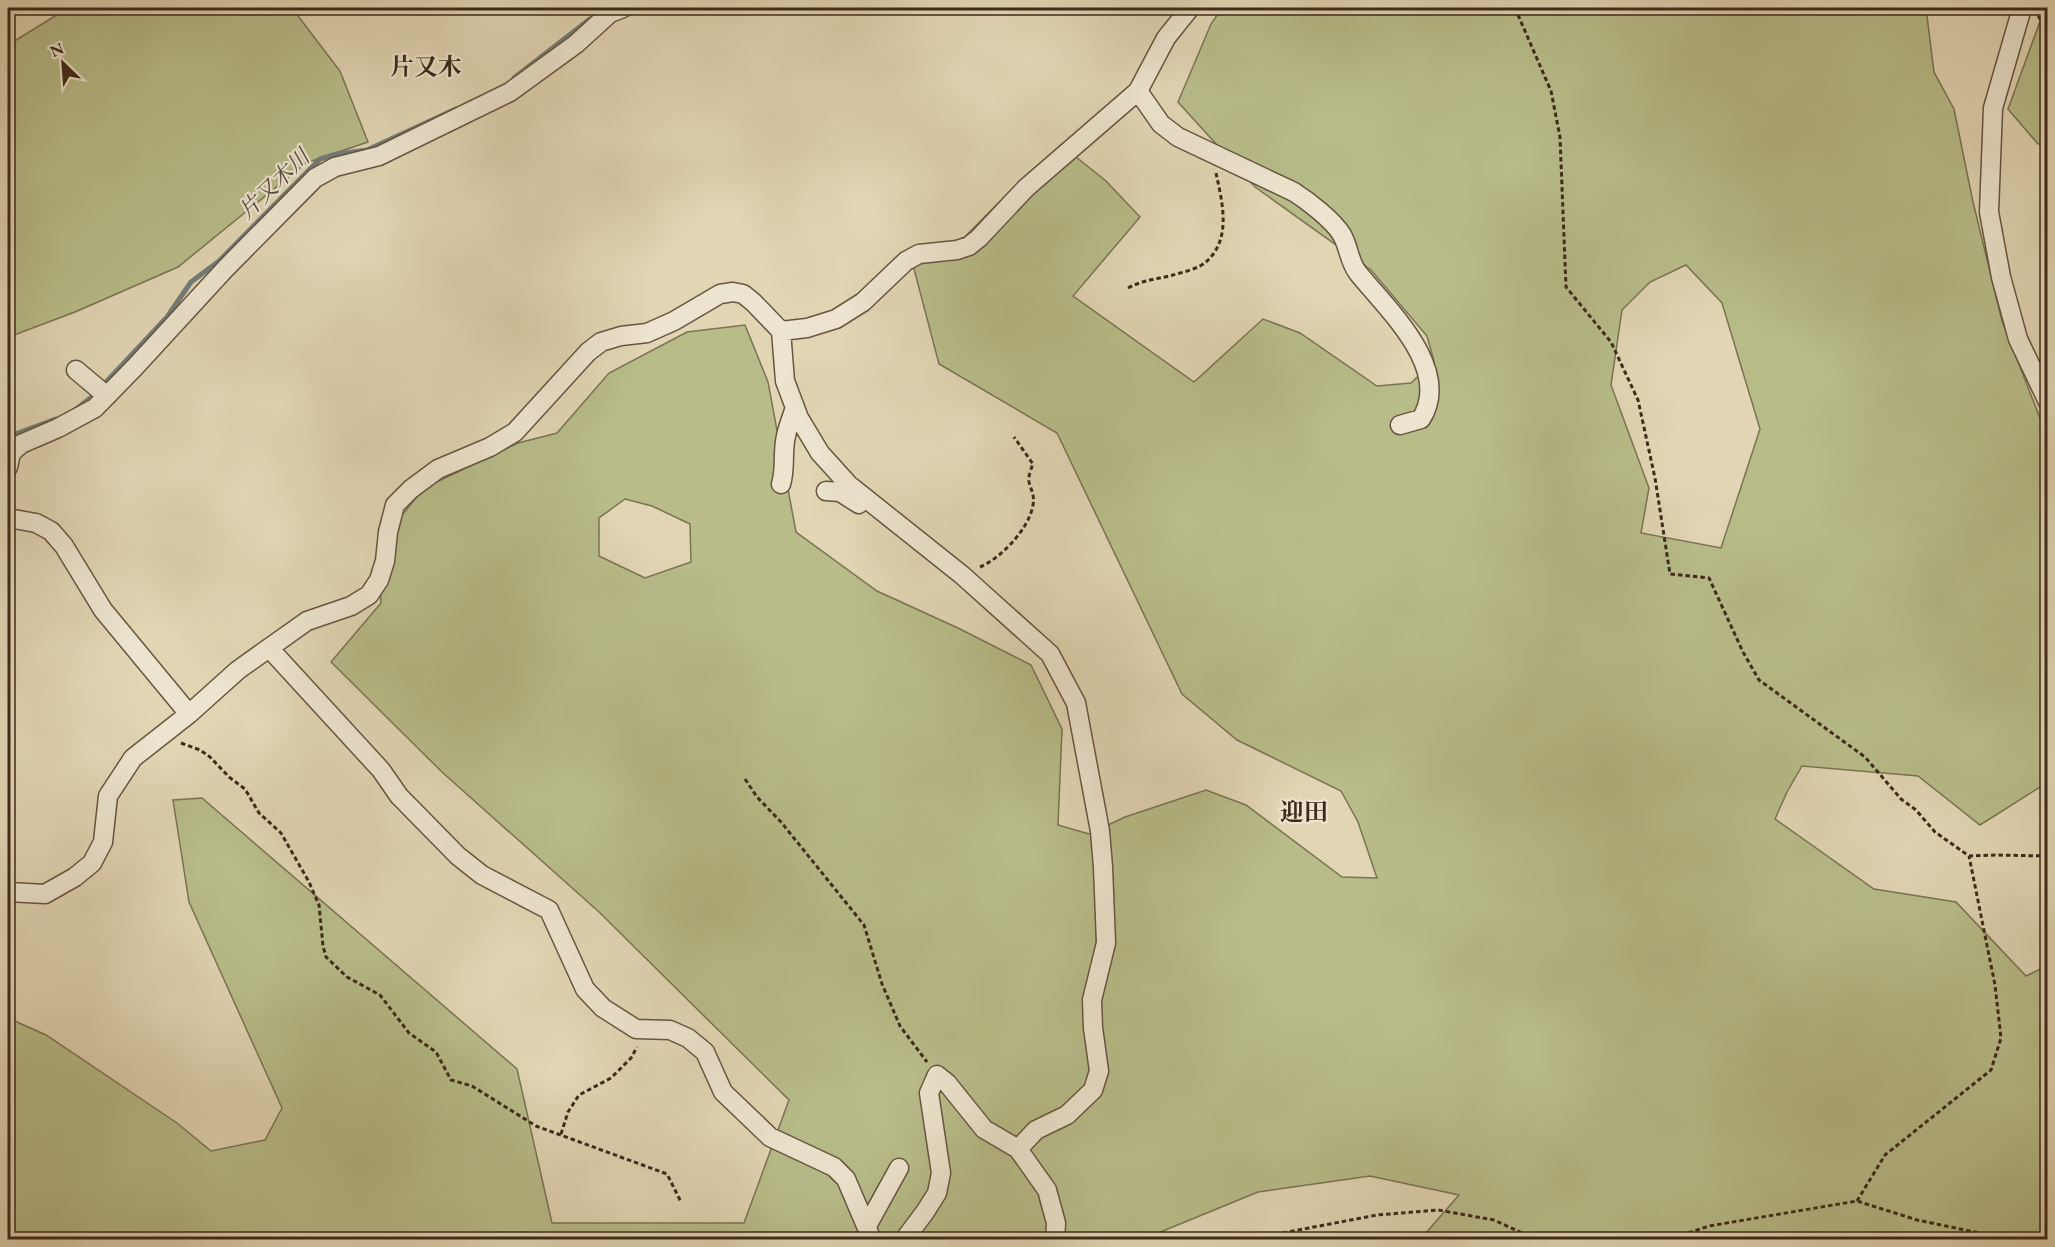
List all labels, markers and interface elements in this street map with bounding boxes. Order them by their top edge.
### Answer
north arrow [33,33,93,93]
text: N [47,38,67,62]
district label: 片又木 [390,51,462,82]
water label: 片又木川 [232,142,317,225]
district label: 迎田 [1280,796,1328,827]

